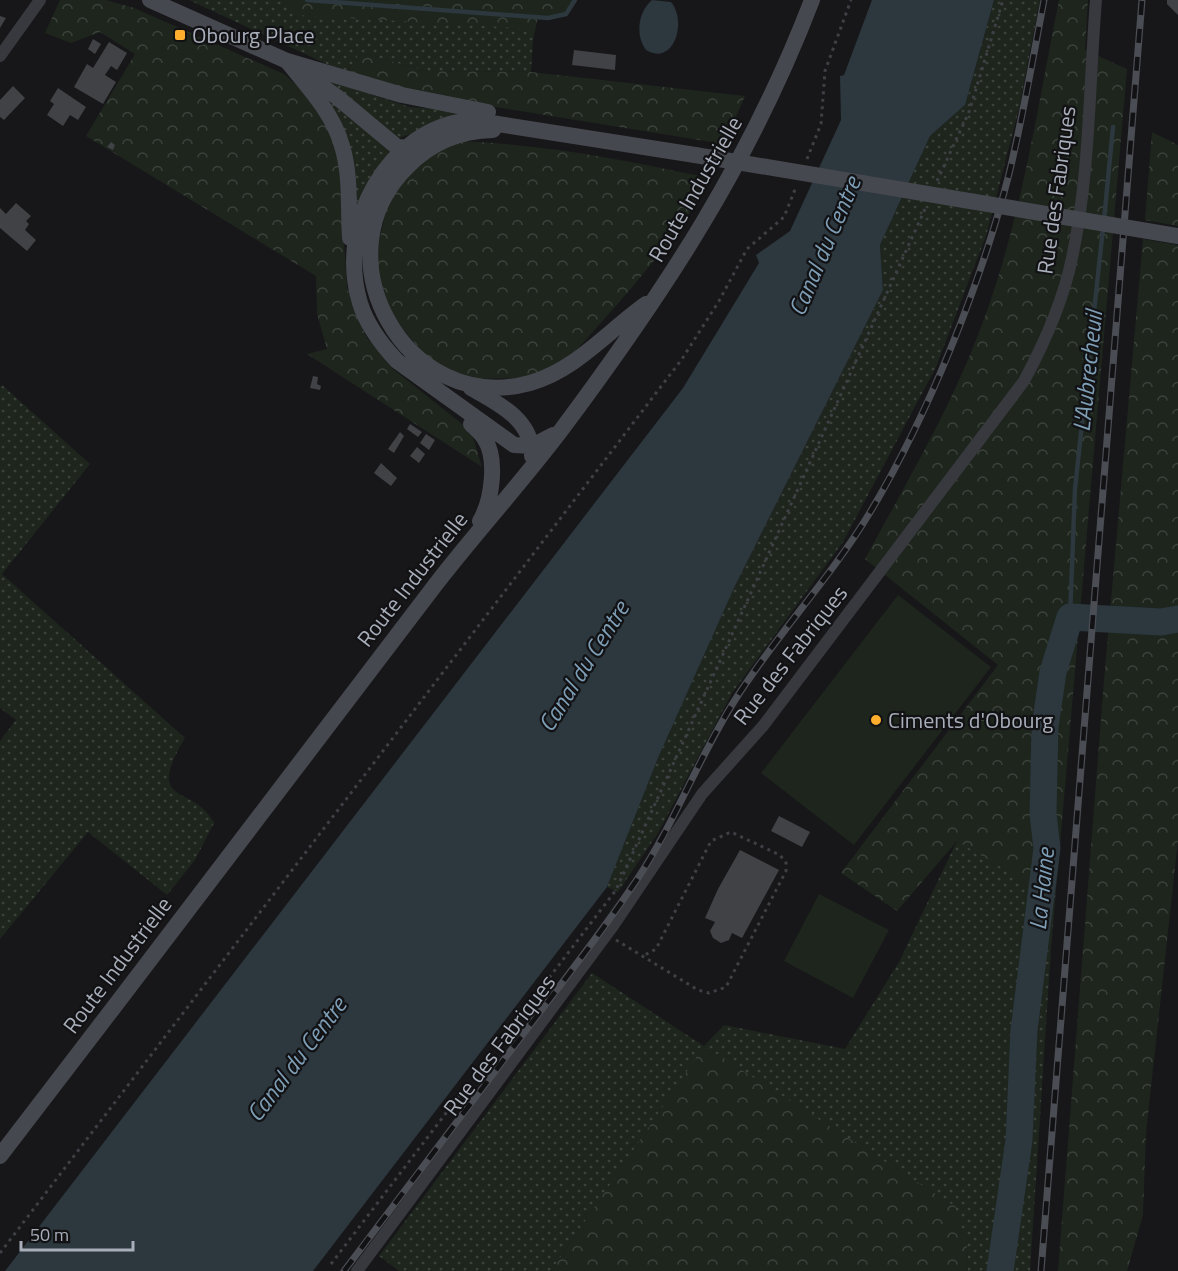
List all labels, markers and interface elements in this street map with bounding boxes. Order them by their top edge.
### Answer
place label: Obourg Place [192,18,315,52]
marker: Obourg Place [173,28,187,42]
street label: Rue des Fabriques [1027,104,1085,276]
street label: Route Industrielle [639,110,751,268]
water label: Canal du Centre [778,169,870,321]
water label: L'Aubrecheuil [1063,306,1112,433]
street label: Route Industrielle [348,504,476,654]
street label: Rue des Fabriques [724,578,856,732]
water label: Canal du Centre [528,592,639,738]
place label: Ciments d'Obourg [888,703,1053,737]
marker: Ciments d'Obourg [869,713,883,727]
water label: La Haine [1019,844,1063,932]
street label: Route Industrielle [54,889,180,1041]
street label: Rue des Fabriques [434,967,564,1123]
water label: Canal du Centre [237,987,356,1129]
scale bar [21,1214,134,1252]
text: 50 m [30,1221,69,1248]

